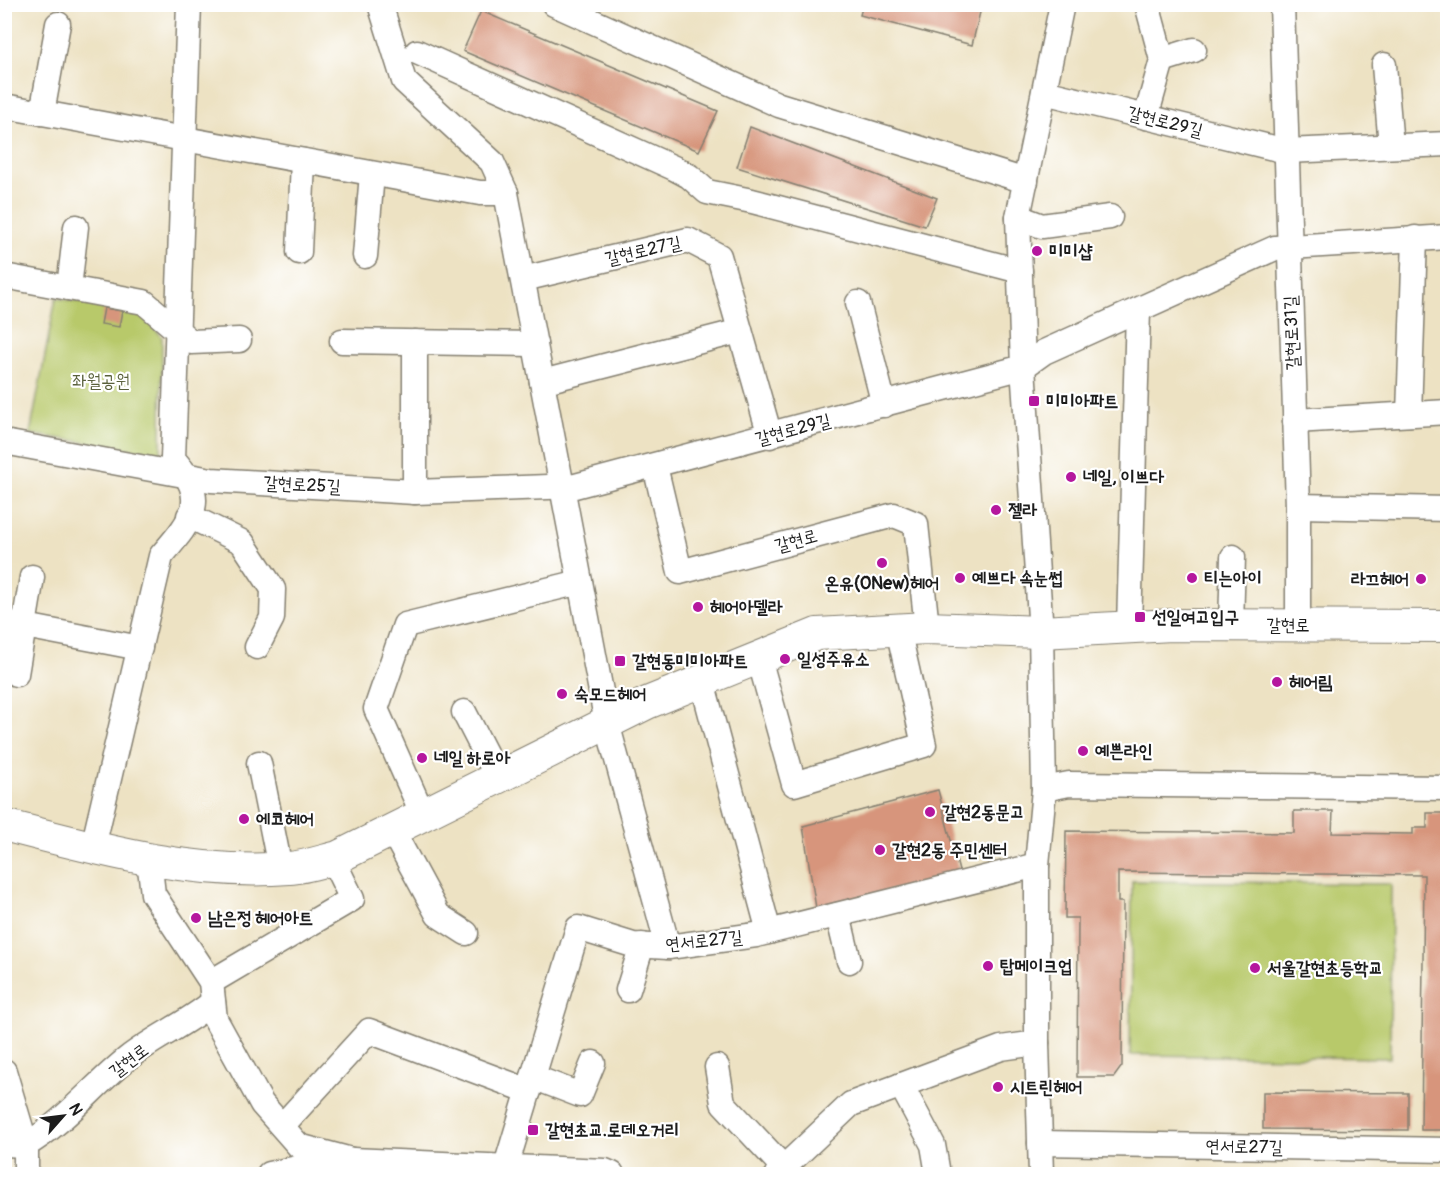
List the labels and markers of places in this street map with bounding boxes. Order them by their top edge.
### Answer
place label: 미미샵 [1049,240,1093,263]
marker: 미미샵 [1030,244,1044,258]
place label: 미미아파트 [1046,390,1118,413]
marker: 미미아파트 [1027,394,1041,408]
place label: 네일, 이쁘다 [1083,466,1164,489]
marker: 네일, 이쁘다 [1064,470,1078,484]
place label: 젤라 [1008,499,1037,522]
marker: 젤라 [989,503,1003,517]
marker: 온유(ONew)헤어 [875,556,889,570]
place label: 예쁘다 속눈썹 [972,567,1063,590]
place label: 티는아이 [1204,567,1262,590]
place label: 라끄헤어 [1351,568,1409,591]
marker: 예쁘다 속눈썹 [953,571,967,585]
marker: 티는아이 [1185,571,1199,585]
place label: 온유(ONew)헤어 [825,572,939,595]
marker: 라끄헤어 [1414,572,1428,586]
place label: 헤어아델라 [710,596,783,619]
marker: 헤어아델라 [691,600,705,614]
place label: 선일여고입구 [1152,606,1239,629]
marker: 선일여고입구 [1133,610,1147,624]
place label: 일성주유소 [797,648,869,671]
place label: 갈현동미미아파트 [632,650,748,673]
marker: 일성주유소 [778,652,792,666]
marker: 갈현동미미아파트 [613,654,627,668]
place label: 헤어림 [1289,671,1333,694]
marker: 헤어림 [1270,675,1284,689]
place label: 숙모드헤어 [574,683,646,706]
marker: 숙모드헤어 [555,687,569,701]
place label: 예쁜라인 [1095,740,1153,763]
marker: 예쁜라인 [1076,744,1090,758]
place label: 네일 하로아 [434,747,511,770]
marker: 네일 하로아 [415,751,429,765]
place label: 갈현2동문고 [942,801,1024,824]
marker: 갈현2동문고 [923,805,937,819]
place label: 에코헤어 [256,808,314,831]
marker: 에코헤어 [237,812,251,826]
place label: 갈현2동 주민센터 [892,839,1007,862]
marker: 갈현2동 주민센터 [873,843,887,857]
place label: 남은정 헤어아트 [208,907,313,930]
marker: 남은정 헤어아트 [189,911,203,925]
place label: 탑메이크업 [1000,955,1072,978]
place label: 서울갈현초등학교 [1267,957,1383,980]
marker: 탑메이크업 [981,959,995,973]
marker: 서울갈현초등학교 [1248,961,1262,975]
place label: 시트린헤어 [1010,1076,1082,1099]
marker: 시트린헤어 [991,1080,1005,1094]
place label: 갈현초교.로데오거리 [545,1119,679,1142]
marker: 갈현초교.로데오거리 [526,1123,540,1137]

